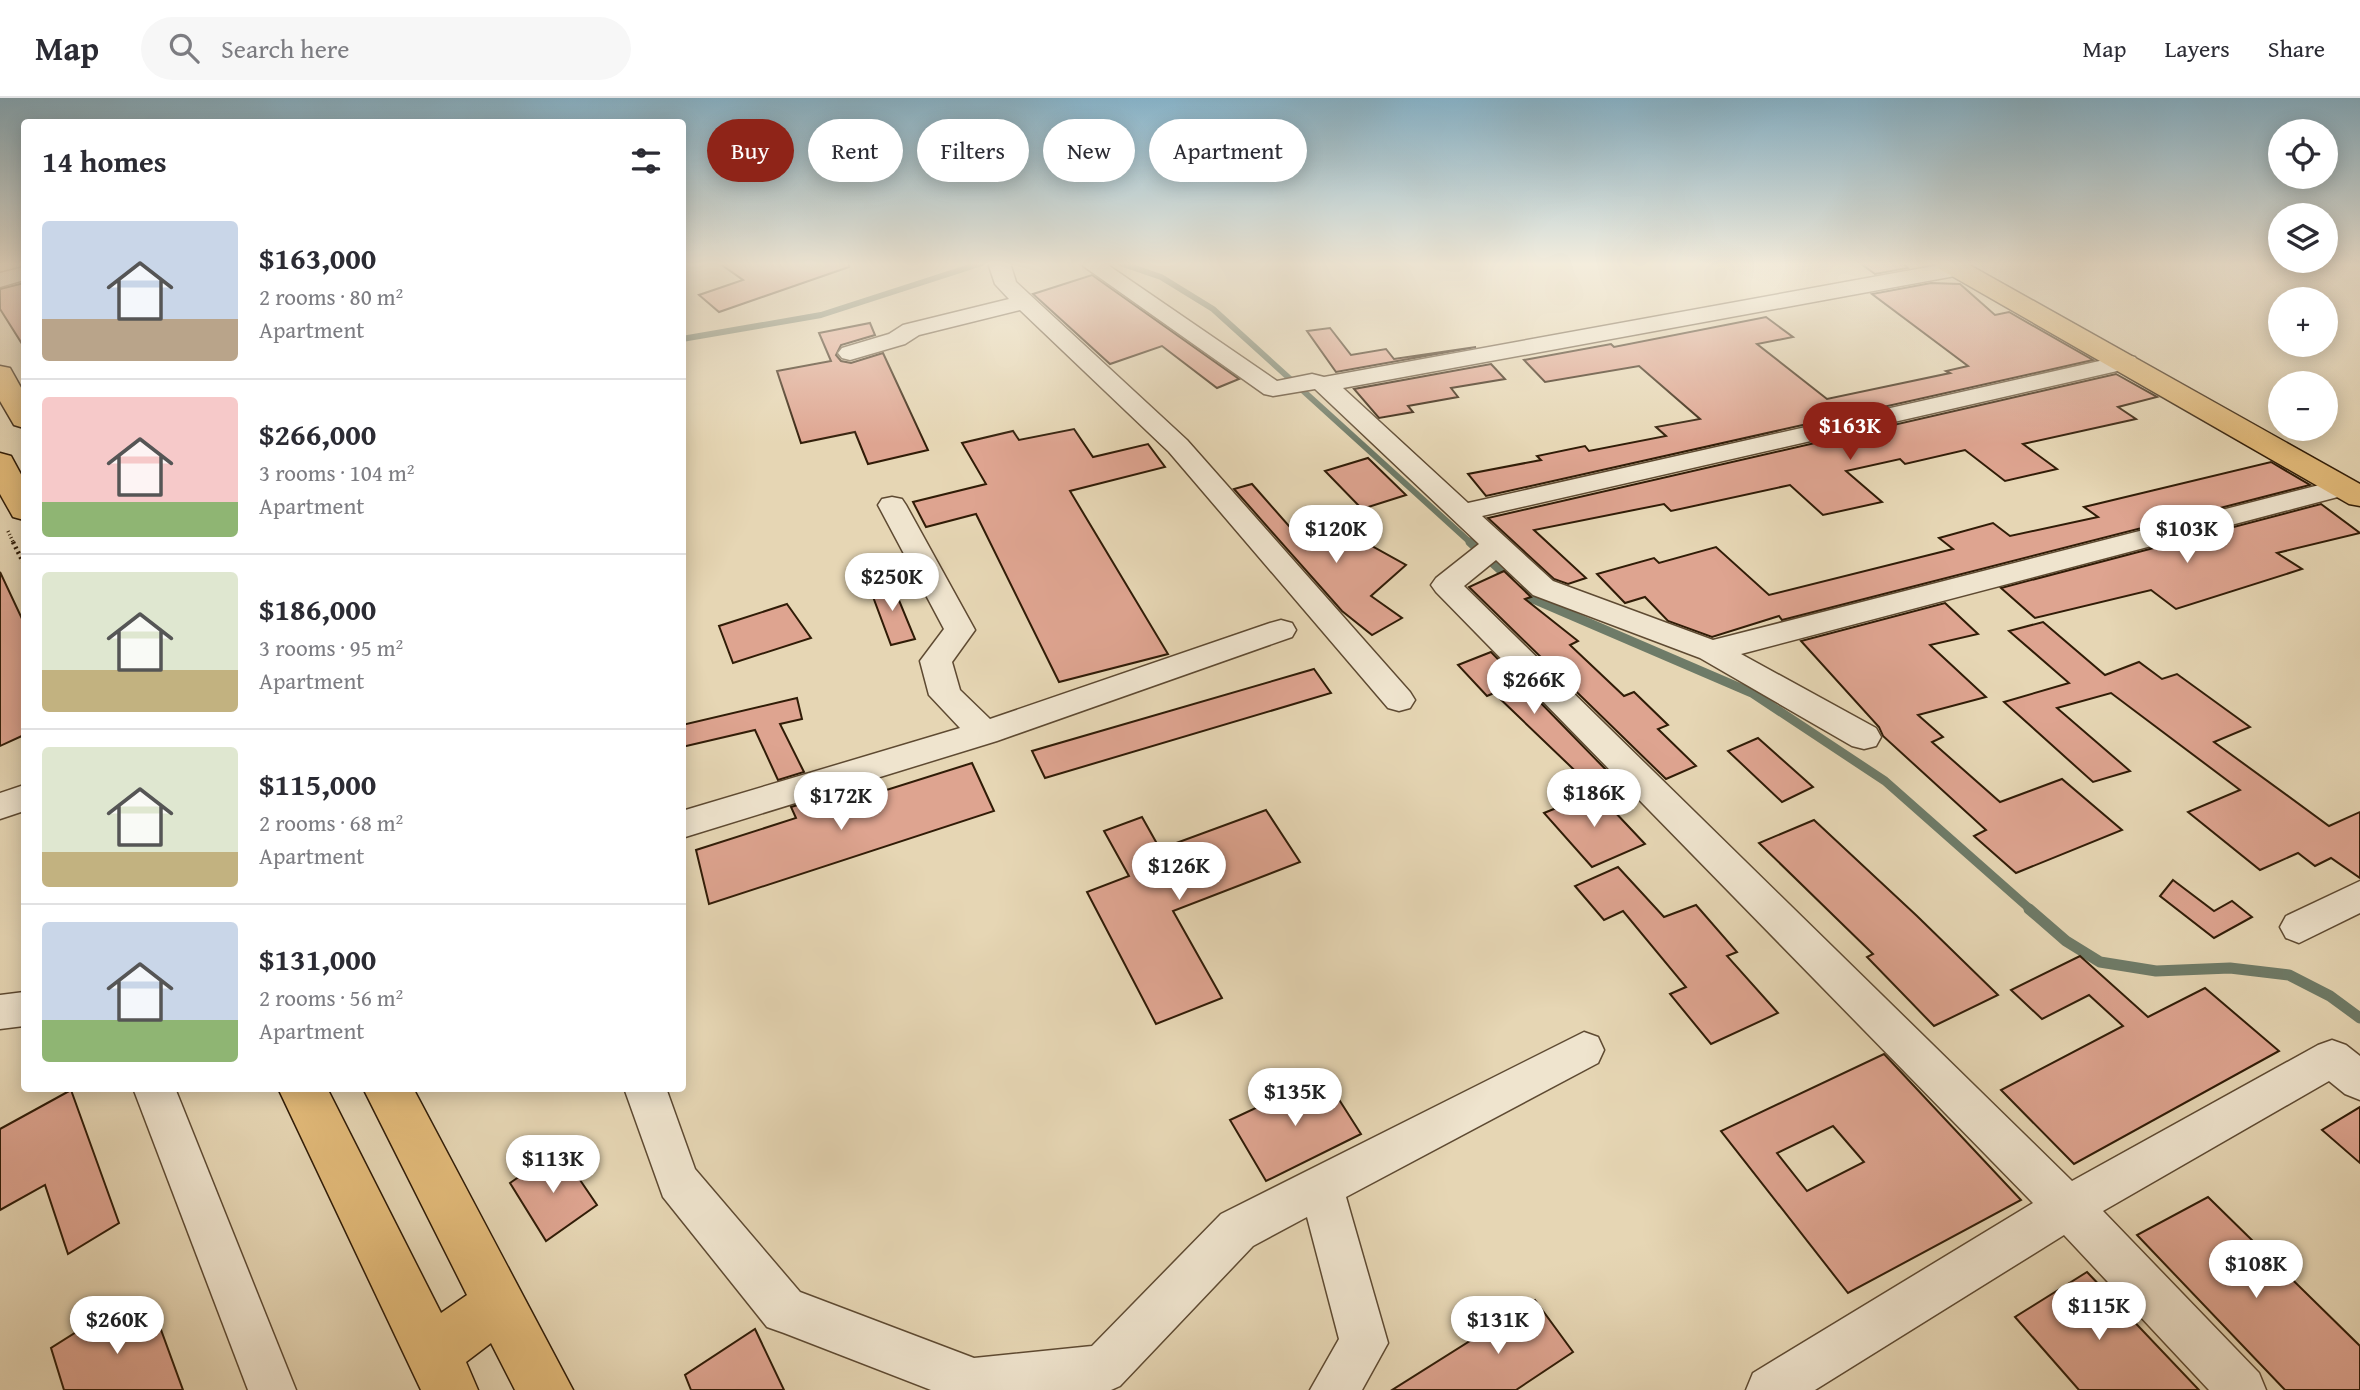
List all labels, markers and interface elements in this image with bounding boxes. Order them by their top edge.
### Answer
search box [141,17,631,80]
text: Map [35,24,99,72]
icon: search [165,29,203,67]
text: Search here [221,29,349,68]
text: Map [2083,31,2126,66]
text: Layers [2164,31,2230,66]
text: Share [2268,31,2325,66]
chip: Buy [707,119,794,182]
chip: Rent [808,119,903,182]
chip: Filters [917,119,1029,182]
chip: New [1043,119,1135,182]
chip: Apartment [1149,119,1307,182]
map controls [2268,119,2338,441]
button: locate [2268,119,2338,189]
text: 14 homes [42,139,167,183]
icon: filters [627,142,665,180]
button: layers [2268,203,2338,273]
text: $163,000 [259,236,376,280]
icon: home [98,249,182,333]
text: 2 rooms · 80 m² [259,280,403,313]
button: + [2268,287,2338,357]
text: Apartment [259,313,364,346]
button: − [2268,371,2338,441]
pin: $163K [1801,402,1899,462]
text: $163K [1819,408,1881,441]
text: $266,000 [259,412,376,456]
icon: home [98,425,182,509]
text: 3 rooms · 104 m² [259,456,414,489]
text: Apartment [259,489,364,522]
pin: $120K [1287,505,1385,565]
pin: $103K [2138,505,2236,565]
text: $120K [1305,511,1367,544]
text: $103K [2156,511,2218,544]
pin: $250K [843,554,941,613]
text: $250K [861,559,923,592]
text: $186,000 [259,587,376,631]
icon: home [98,600,182,684]
text: 3 rooms · 95 m² [259,631,403,664]
pin: $266K [1485,656,1583,716]
text: $266K [1503,662,1565,695]
text: Apartment [259,664,364,697]
text: $115,000 [259,762,376,806]
pin: $186K [1545,770,1643,829]
pin: $172K [792,772,890,832]
icon: home [98,775,182,859]
text: $186K [1563,775,1625,808]
text: $172K [810,778,872,811]
text: 2 rooms · 68 m² [259,806,403,839]
text: Apartment [259,839,364,872]
pin: $126K [1130,842,1228,902]
text: $126K [1148,848,1210,881]
text: $131,000 [259,937,376,981]
icon: home [98,950,182,1034]
text: 2 rooms · 56 m² [259,981,403,1014]
text: Apartment [259,1014,364,1047]
pin: $135K [1246,1068,1344,1128]
text: $135K [1264,1074,1326,1107]
pin: $113K [504,1136,602,1195]
text: $113K [522,1141,584,1174]
pin: $108K [2207,1240,2305,1300]
text: $108K [2225,1246,2287,1279]
pin: $115K [2050,1282,2148,1342]
text: $115K [2068,1288,2130,1321]
pin: $260K [68,1296,166,1356]
pin: $131K [1449,1296,1547,1356]
text: $260K [86,1302,148,1335]
text: $131K [1467,1302,1529,1335]

